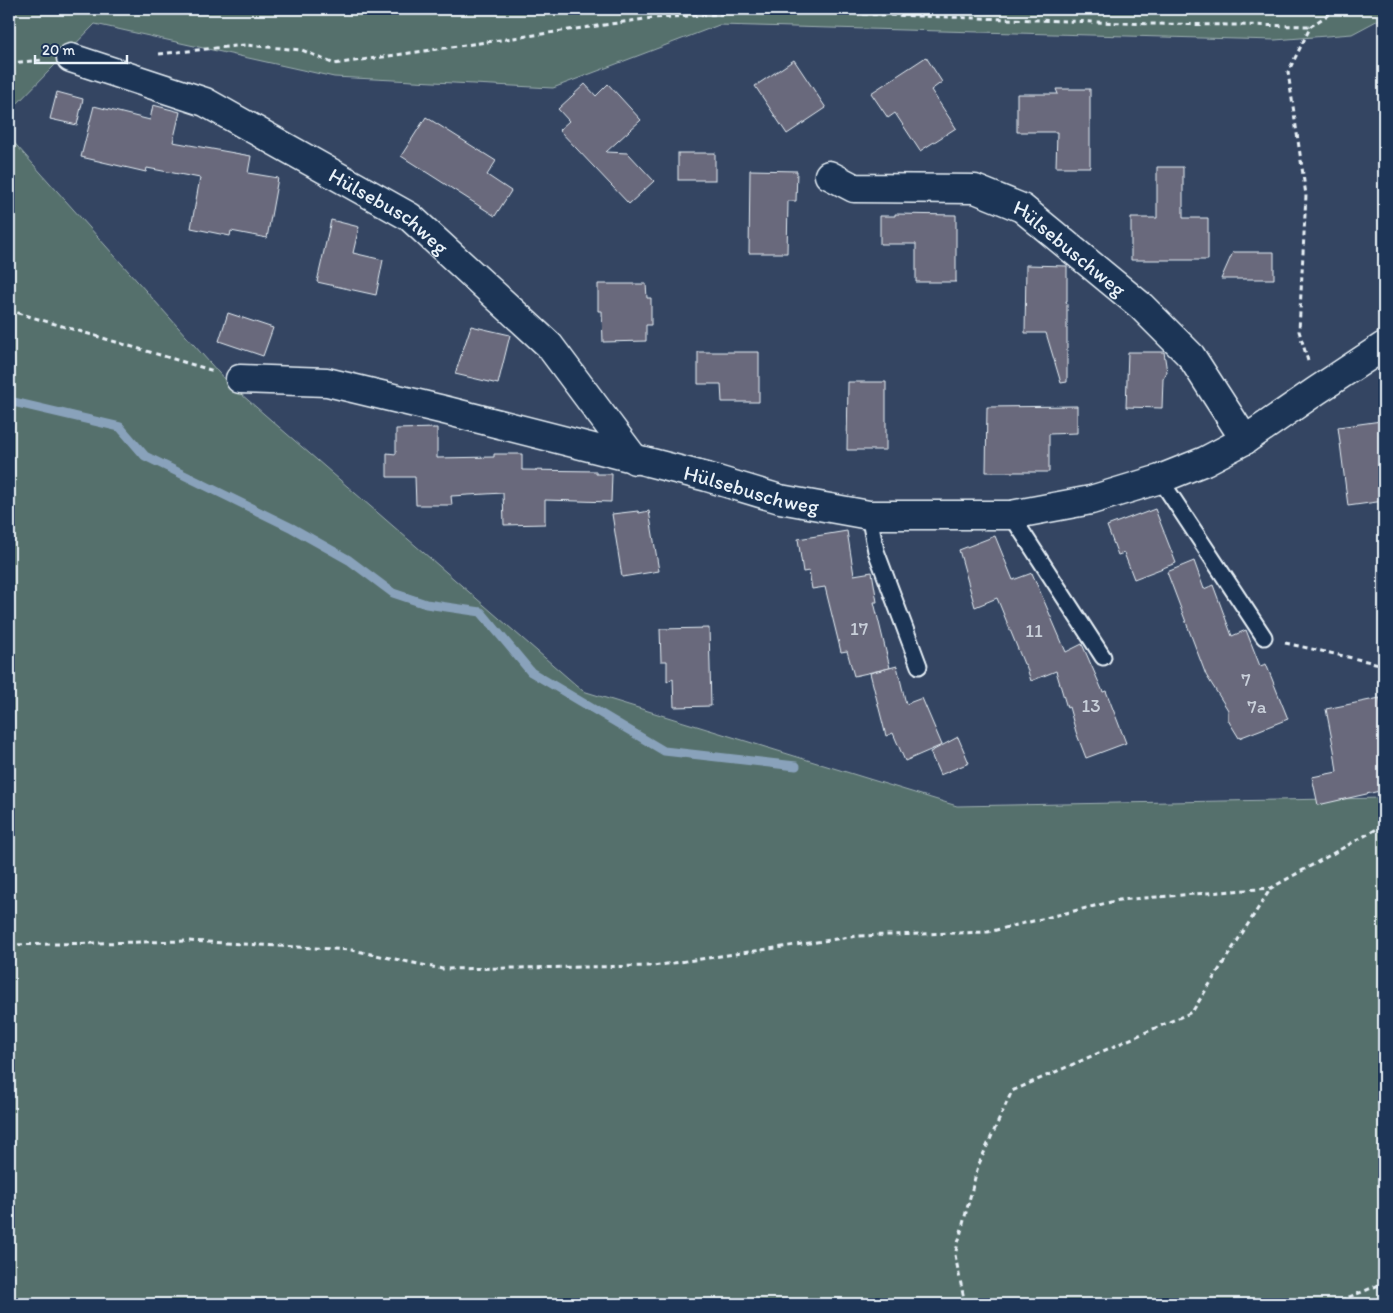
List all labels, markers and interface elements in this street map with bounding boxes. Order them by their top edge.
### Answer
scale bar [35,32,128,64]
text: 20 m [42,41,76,59]
street label: Hülsebuschweg [325,162,454,259]
street label: Hülsebuschweg [1010,194,1132,302]
street label: Hülsebuschweg [681,459,822,518]
house number: 17 [850,617,868,640]
house number: 11 [1025,619,1043,642]
house number: 7 [1241,668,1251,691]
house number: 13 [1081,694,1101,717]
house number: 7a [1247,695,1267,718]

